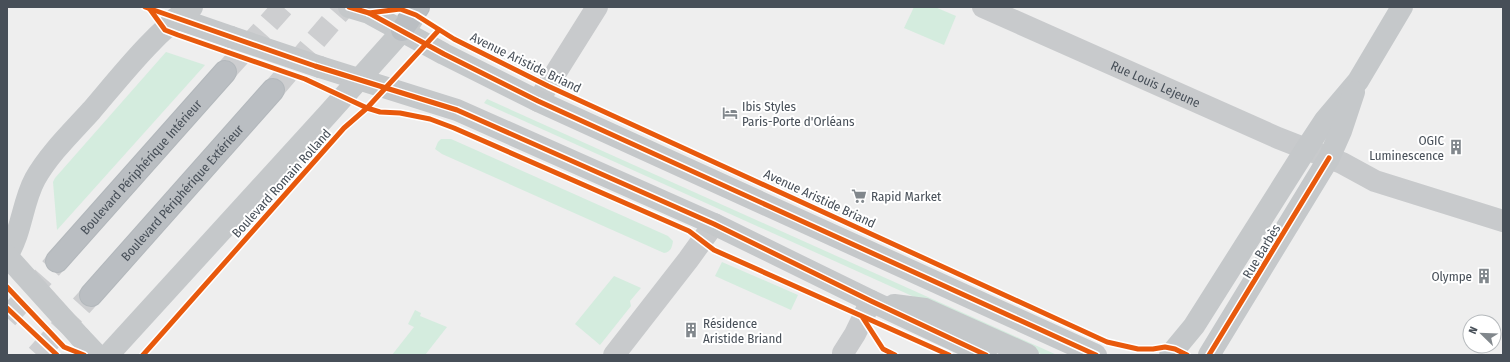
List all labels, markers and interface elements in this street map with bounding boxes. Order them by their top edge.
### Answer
street label: Avenue Aristide Briand [468,29,584,96]
street label: Rue Louis Lejeune [1109,58,1203,111]
street label: Boulevard Périphérique Intérieur [77,96,205,238]
place label: Ibis Styles Paris-Porte d'Orléans [742,99,855,129]
hotel icon: Ibis Styles Paris-Porte d'Orléans [721,104,739,122]
street label: Boulevard Périphérique Extérieur [118,121,247,264]
street label: Boulevard Romain Rolland [229,126,334,241]
place label: OGIC Luminescence [1369,133,1444,163]
building icon: OGIC Luminescence [1447,138,1465,156]
street label: Avenue Aristide Briand [762,166,878,231]
supermarket icon: Rapid Market [850,187,868,205]
place label: Rapid Market [871,189,942,204]
street label: Rue Barbès [1239,221,1284,281]
building icon: Olympe [1475,267,1493,285]
place label: Olympe [1431,269,1472,284]
north arrow [1462,314,1502,354]
place label: Résidence Aristide Briand [703,316,782,346]
building icon: Résidence Aristide Briand [682,321,700,339]
text: N [1466,325,1481,336]

